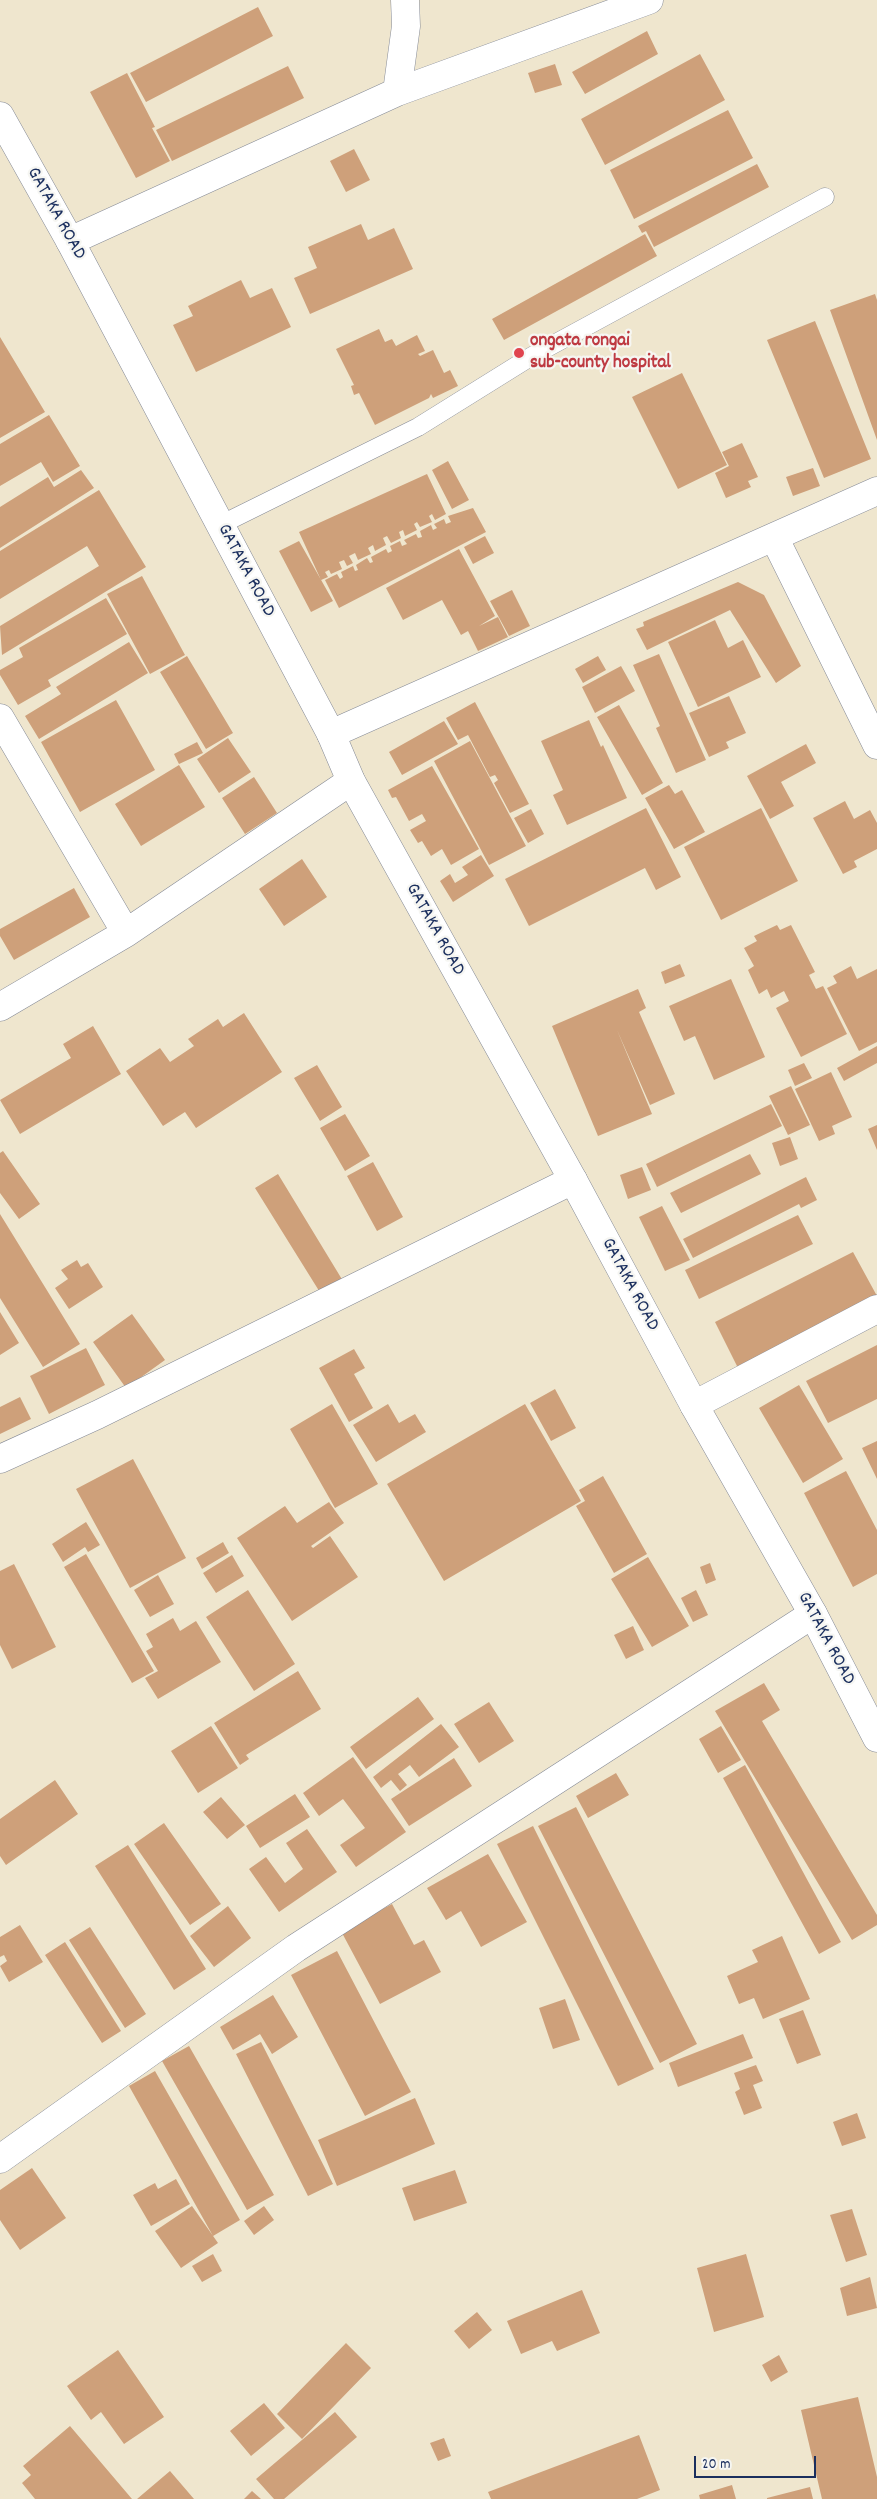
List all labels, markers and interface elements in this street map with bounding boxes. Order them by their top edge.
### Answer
street label: GATAKA ROAD [20,164,90,264]
place label: ongata rongai sub-county hospital [530,331,671,375]
marker: ongata rongai sub-county hospital [512,346,526,360]
street label: GATAKA ROAD [211,521,279,621]
street label: GATAKA ROAD [399,880,469,980]
street label: GATAKA ROAD [595,1235,663,1335]
street label: GATAKA ROAD [791,1589,859,1689]
scale bar [697,2446,820,2478]
text: 20 m [702,2454,730,2476]

